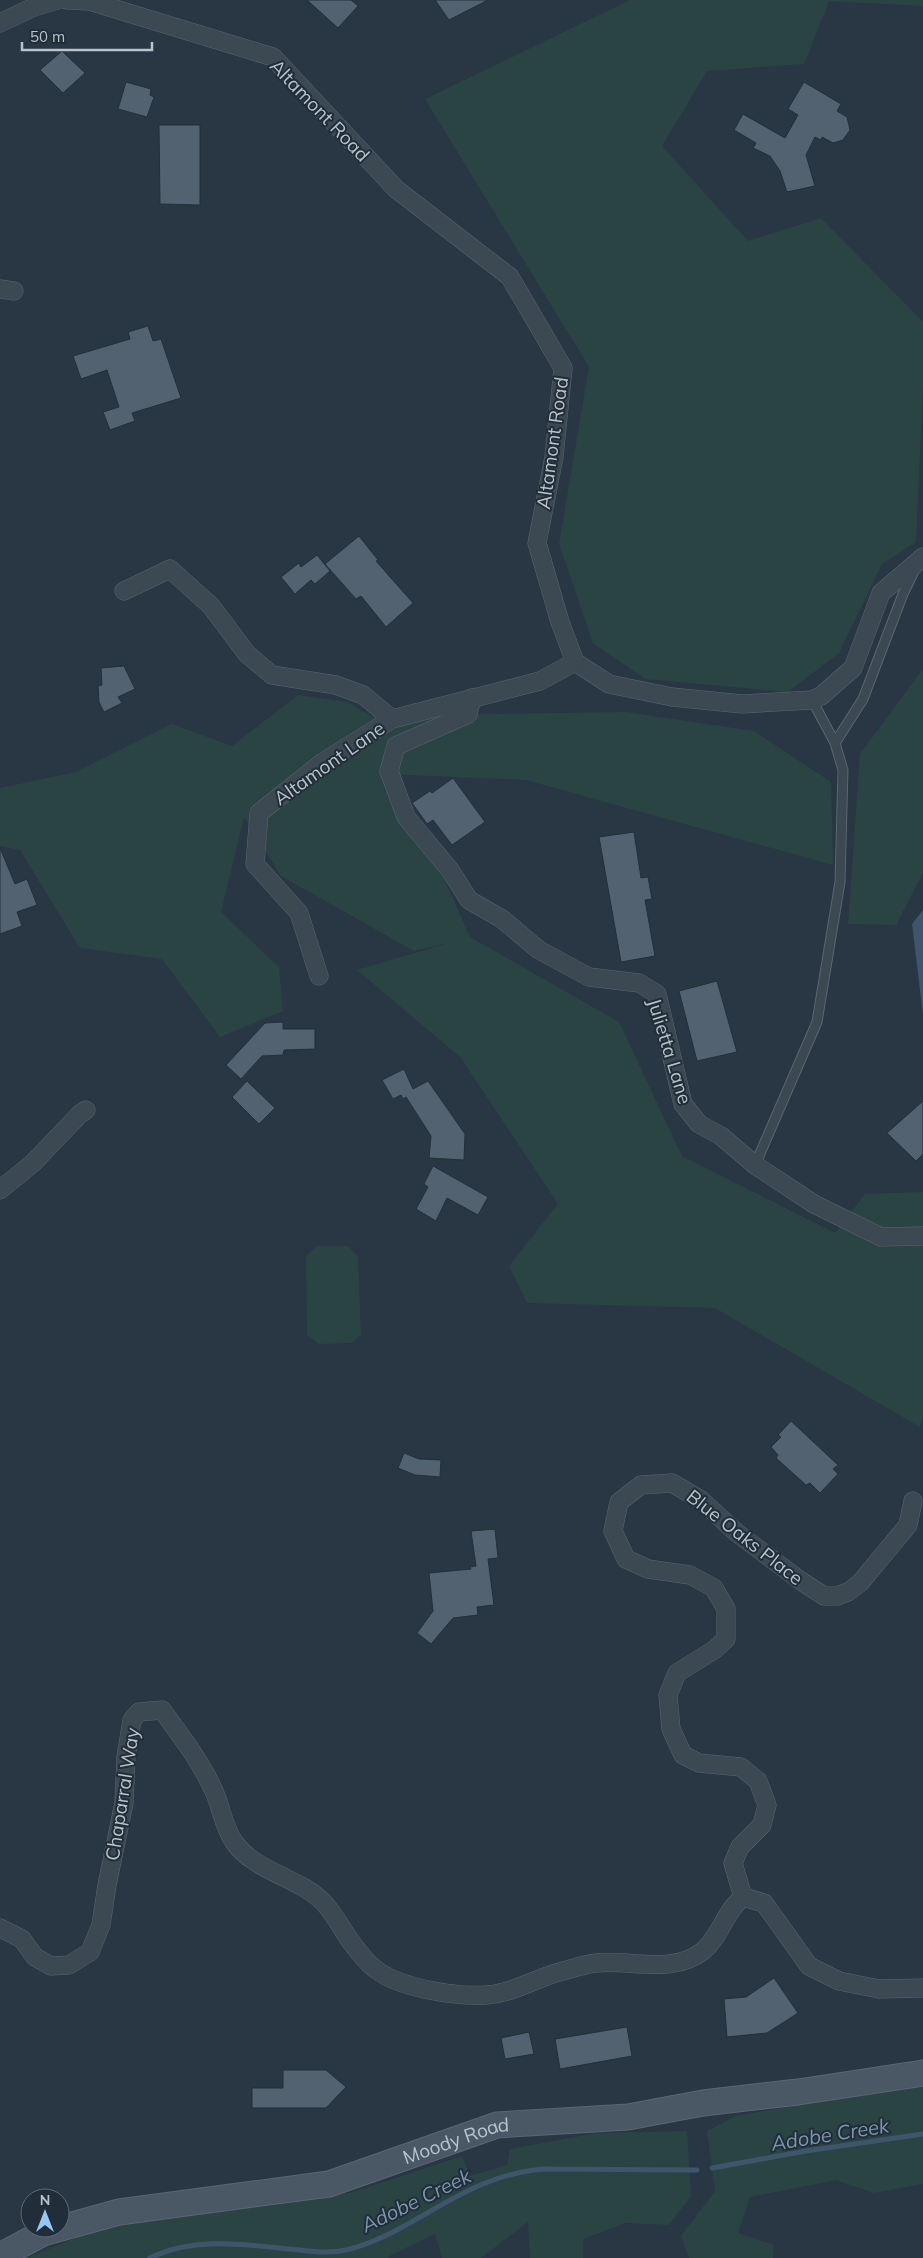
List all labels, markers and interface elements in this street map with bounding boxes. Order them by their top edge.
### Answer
scale bar [22,20,152,52]
text: 50 m [30,27,65,46]
street label: Altamont Road [265,54,375,166]
street label: Altamont Road [531,375,573,511]
street label: Altamont Lane [269,716,389,810]
street label: Julietta Lane [643,995,697,1107]
street label: Blue Oaks Place [682,1484,808,1590]
street label: Chaparral Way [100,1726,144,1862]
street label: Moody Road [400,2112,510,2169]
water label: Adobe Creek [768,2112,891,2156]
water label: Adobe Creek [356,2162,476,2238]
north arrow [20,2188,70,2238]
text: N [40,2191,50,2209]

